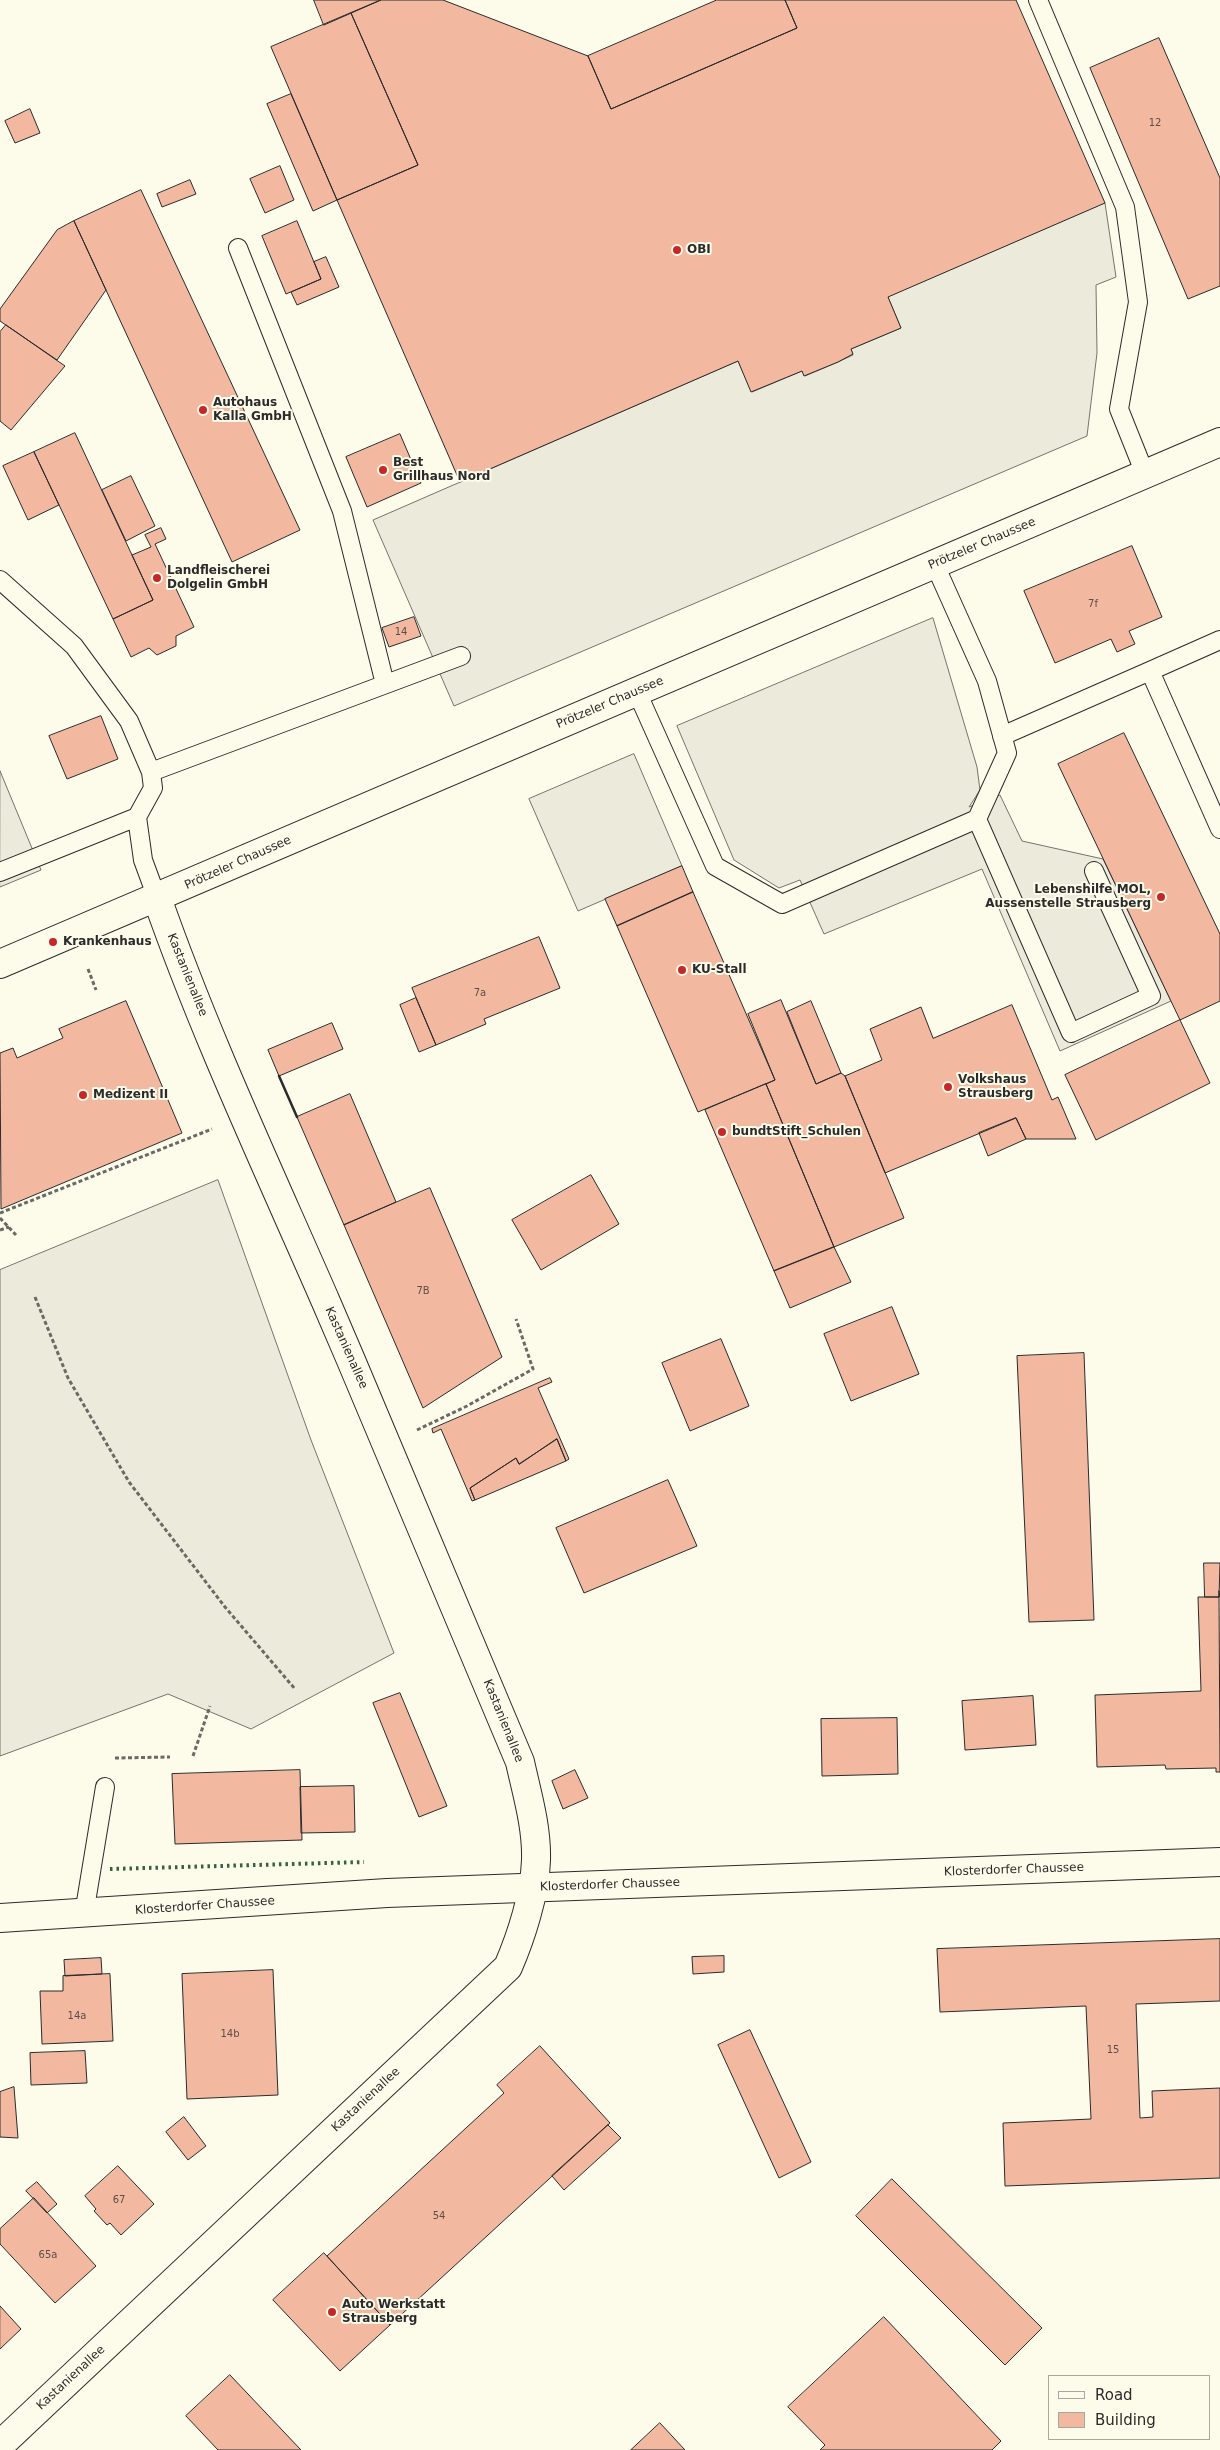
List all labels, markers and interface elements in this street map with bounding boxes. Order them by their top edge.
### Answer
house number: 12 [1149,117,1161,129]
place label: OBI [687,243,711,257]
marker: OBI [671,244,683,256]
place label: Autohaus Kalla GmbH [213,396,292,424]
marker: Autohaus Kalla GmbH [197,404,209,416]
place label: Best Grillhaus Nord [393,456,490,484]
marker: Best Grillhaus Nord [377,464,389,476]
street label: Prötzeler Chaussee [926,515,1038,573]
place label: Landfleischerei Dolgelin GmbH [167,564,270,592]
marker: Landfleischerei Dolgelin GmbH [151,572,163,584]
house number: 7f [1088,598,1098,610]
house number: 14 [395,626,407,638]
street label: Prötzeler Chaussee [554,674,666,732]
street label: Prötzeler Chaussee [182,833,294,893]
place label: Lebenshilfe MOL, Aussenstelle Strausberg [985,883,1151,911]
marker: Lebenshilfe MOL, Aussenstelle Strausberg [1155,891,1167,903]
street label: Kastanienallee [164,931,210,1019]
place label: Krankenhaus [63,935,152,949]
marker: Krankenhaus [47,936,59,948]
place label: KU-Stall [692,963,747,977]
marker: KU-Stall [676,964,688,976]
house number: 7a [474,987,486,999]
place label: Volkshaus Strausberg [958,1073,1033,1101]
marker: Volkshaus Strausberg [942,1081,954,1093]
place label: Medizent II [93,1088,168,1102]
marker: Medizent II [77,1089,89,1101]
place label: bundtStift_Schulen [732,1125,861,1139]
marker: bundtStift_Schulen [716,1126,728,1138]
house number: 7B [416,1285,430,1297]
street label: Kastanienallee [322,1305,370,1391]
street label: Kastanienallee [480,1677,526,1765]
street label: Klosterdorfer Chaussee [944,1860,1084,1880]
street label: Klosterdorfer Chaussee [540,1875,680,1895]
street label: Klosterdorfer Chaussee [135,1894,275,1918]
house number: 14a [68,2010,86,2022]
house number: 14b [220,2028,240,2040]
house number: 15 [1107,2044,1119,2056]
street label: Kastanienallee [329,2065,403,2135]
house number: 67 [113,2194,125,2206]
house number: 54 [433,2210,445,2222]
house number: 65a [39,2249,57,2261]
place label: Auto Werkstatt Strausberg [342,2298,445,2326]
marker: Auto Werkstatt Strausberg [326,2306,338,2318]
street label: Kastanienallee [34,2343,108,2413]
legend [1048,2375,1210,2440]
text: Road [1095,2386,1133,2404]
text: Building [1095,2411,1156,2429]

